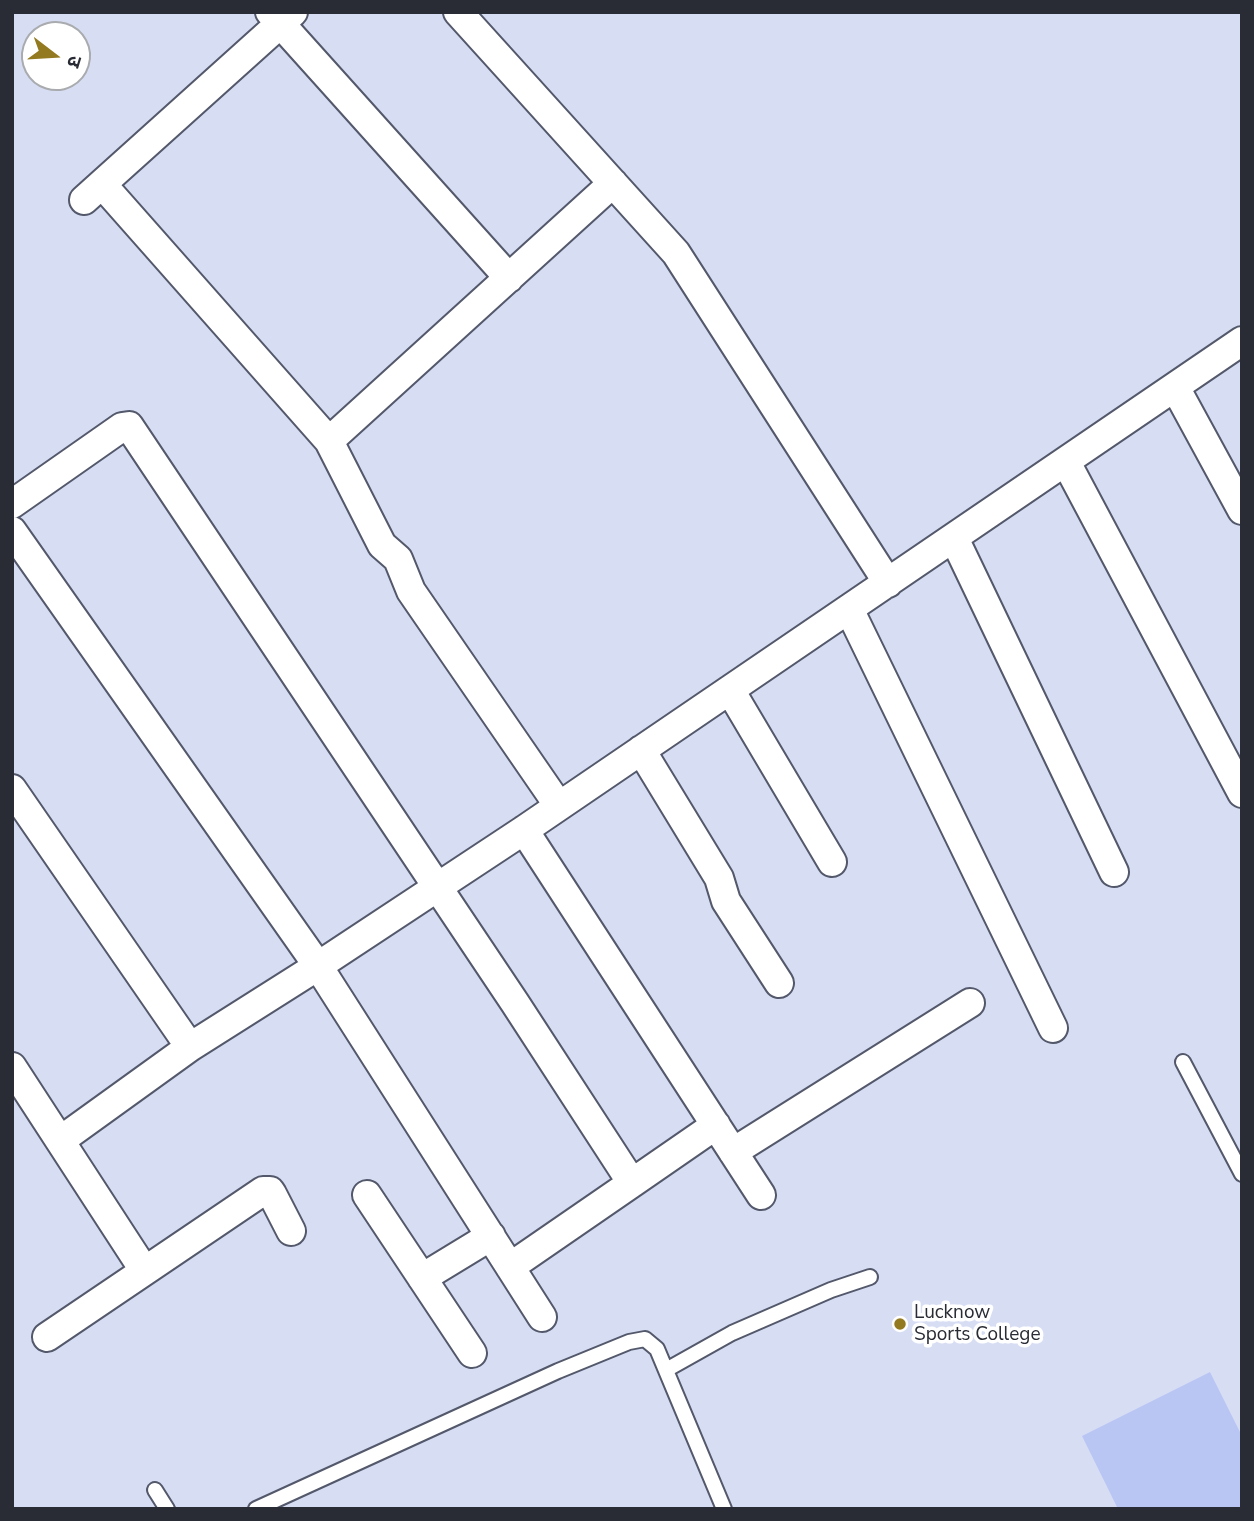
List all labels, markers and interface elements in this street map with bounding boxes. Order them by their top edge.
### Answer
north arrow [21,21,91,91]
text: उ [60,52,88,71]
place label: Lucknow Sports College [914,1302,1040,1346]
marker: Lucknow Sports College [892,1316,908,1332]

